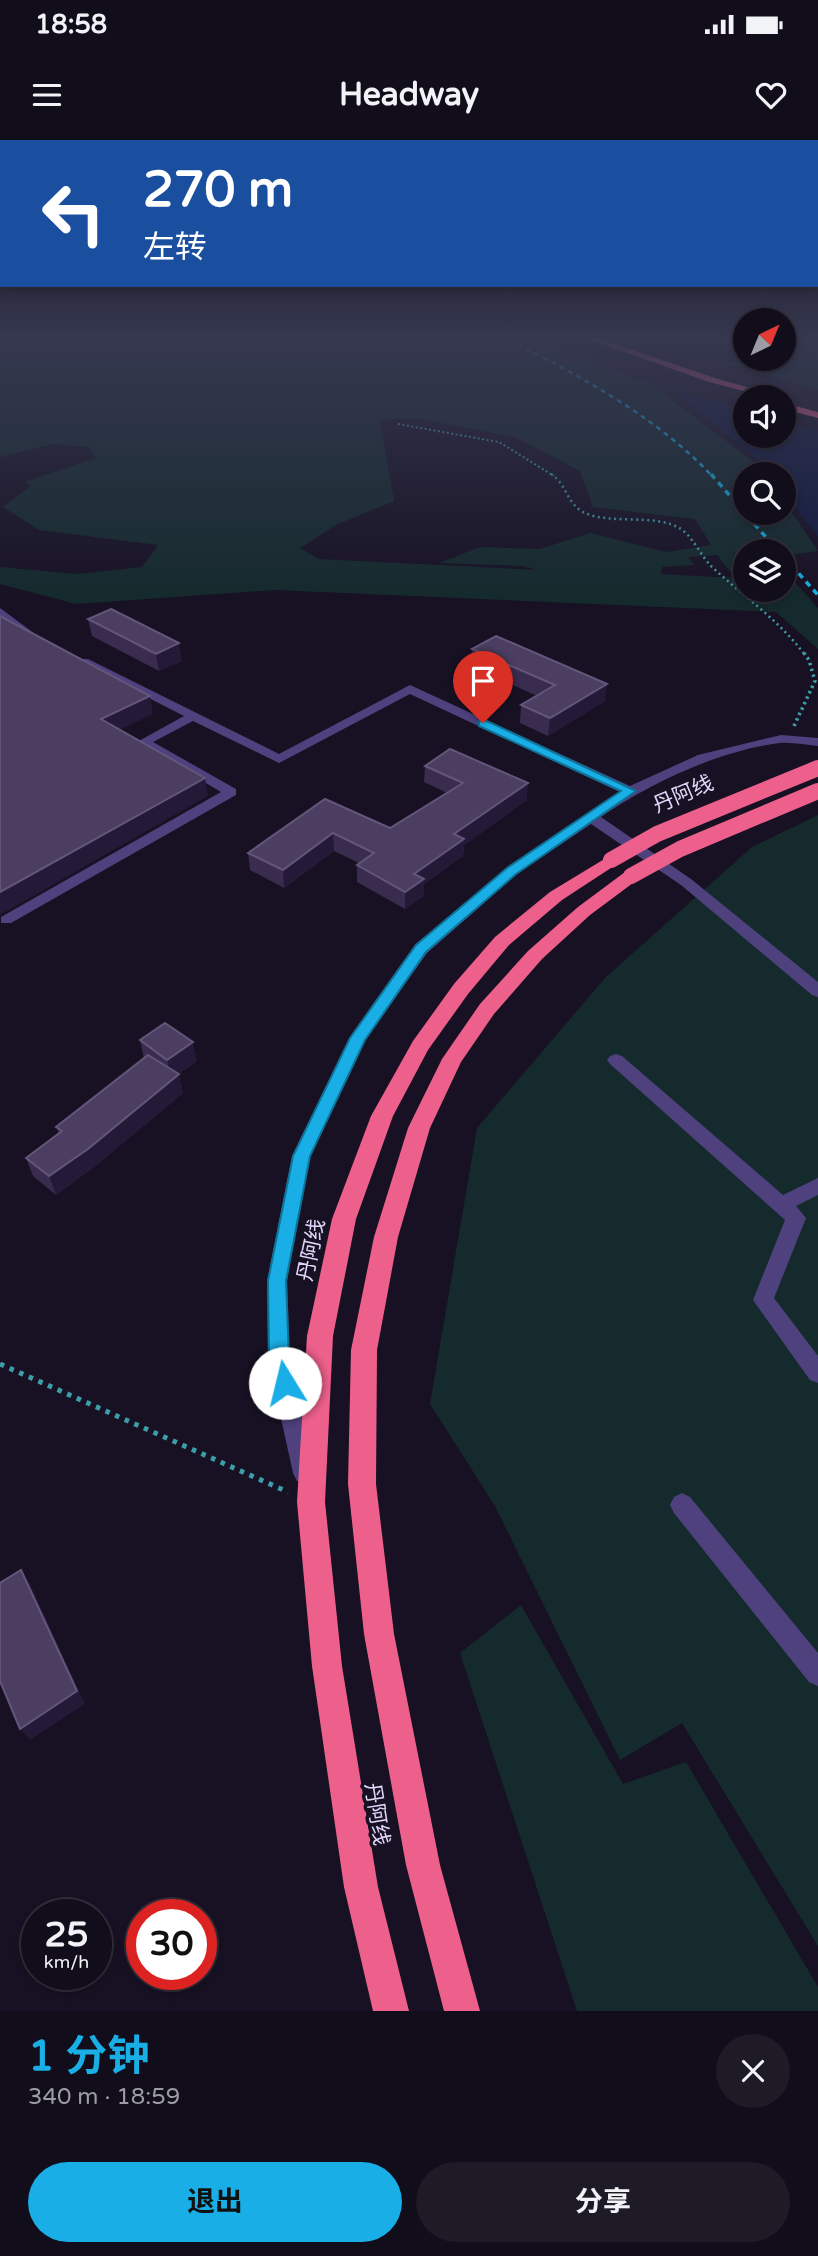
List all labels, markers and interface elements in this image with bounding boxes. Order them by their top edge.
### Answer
text: 18:58 [35,9,107,40]
icon: menu [28,76,66,114]
text: Headway [339,76,479,114]
icon: heart [752,76,790,114]
text: 270 m [143,161,293,220]
icon: left [28,168,119,259]
text: 左转 [143,229,207,267]
north arrow [733,308,796,371]
map controls [733,308,796,602]
button: sound [733,385,796,448]
button: search [733,462,796,525]
button: layers [733,539,796,602]
pin [453,651,513,723]
icon: arrive [464,662,502,700]
street label: 丹阿线 [649,771,717,818]
street label: 丹阿线 [293,1217,330,1284]
position arrow [248,1346,322,1420]
street label: 丹阿线 [359,1781,394,1847]
speed limit sign: 30 [126,1899,217,1990]
text: 25 [45,1914,88,1956]
text: km/h [44,1951,89,1973]
text: 1 分钟 [28,2031,149,2082]
button: close [716,2034,790,2108]
text: 340 m · 18:59 [28,2083,180,2111]
button: 退出 [28,2162,402,2242]
button: 分享 [416,2162,790,2242]

